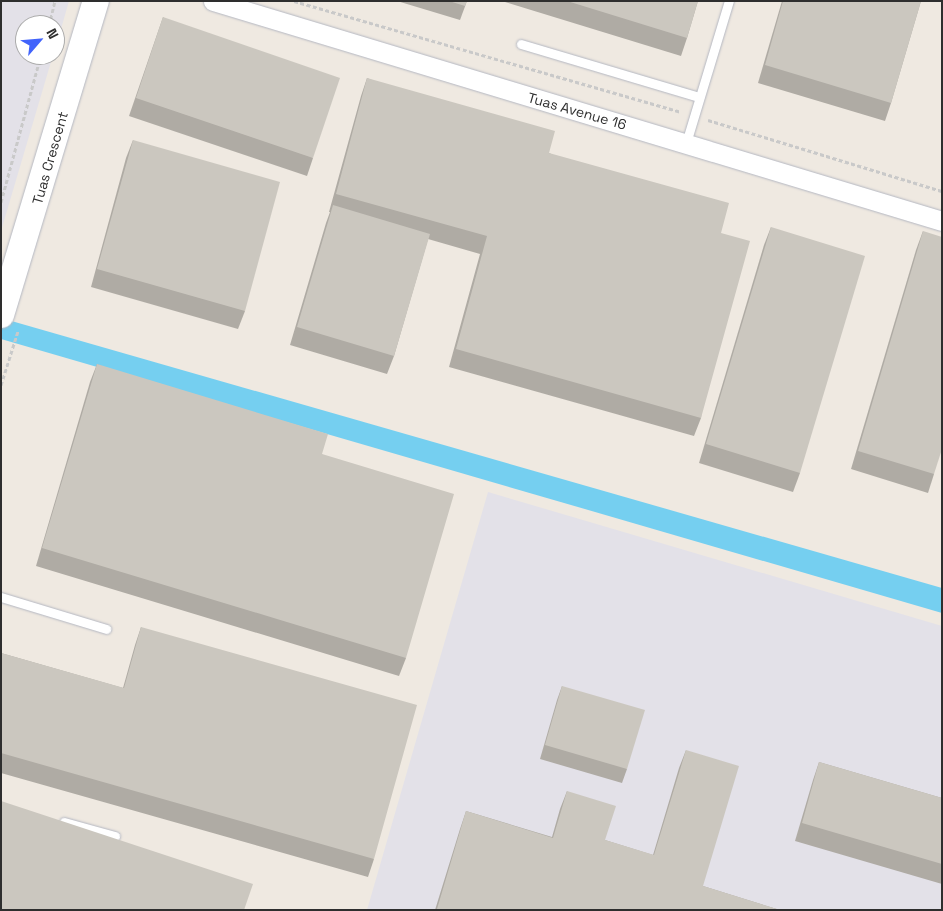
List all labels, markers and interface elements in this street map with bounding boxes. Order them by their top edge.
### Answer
north arrow [15,15,65,65]
text: N [42,25,63,42]
street label: Tuas Avenue 16 [526,89,628,133]
street label: Tuas Crescent [29,110,71,206]

